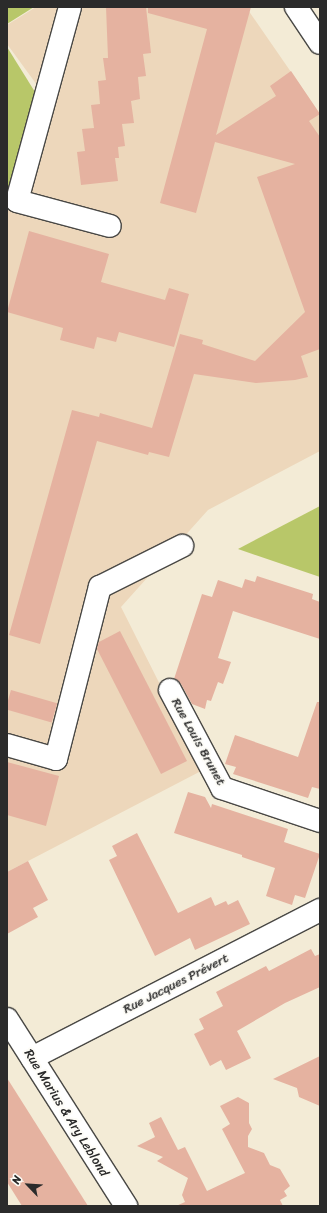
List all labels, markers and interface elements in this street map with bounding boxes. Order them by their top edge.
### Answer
street label: Rue Louis Brunet [168,696,228,788]
street label: Rue Jacques Prévert [121,951,231,1017]
street label: Rue Marius & Ary Leblond [20,1047,112,1179]
north arrow [8,1165,48,1205]
text: N [6,1172,27,1187]

